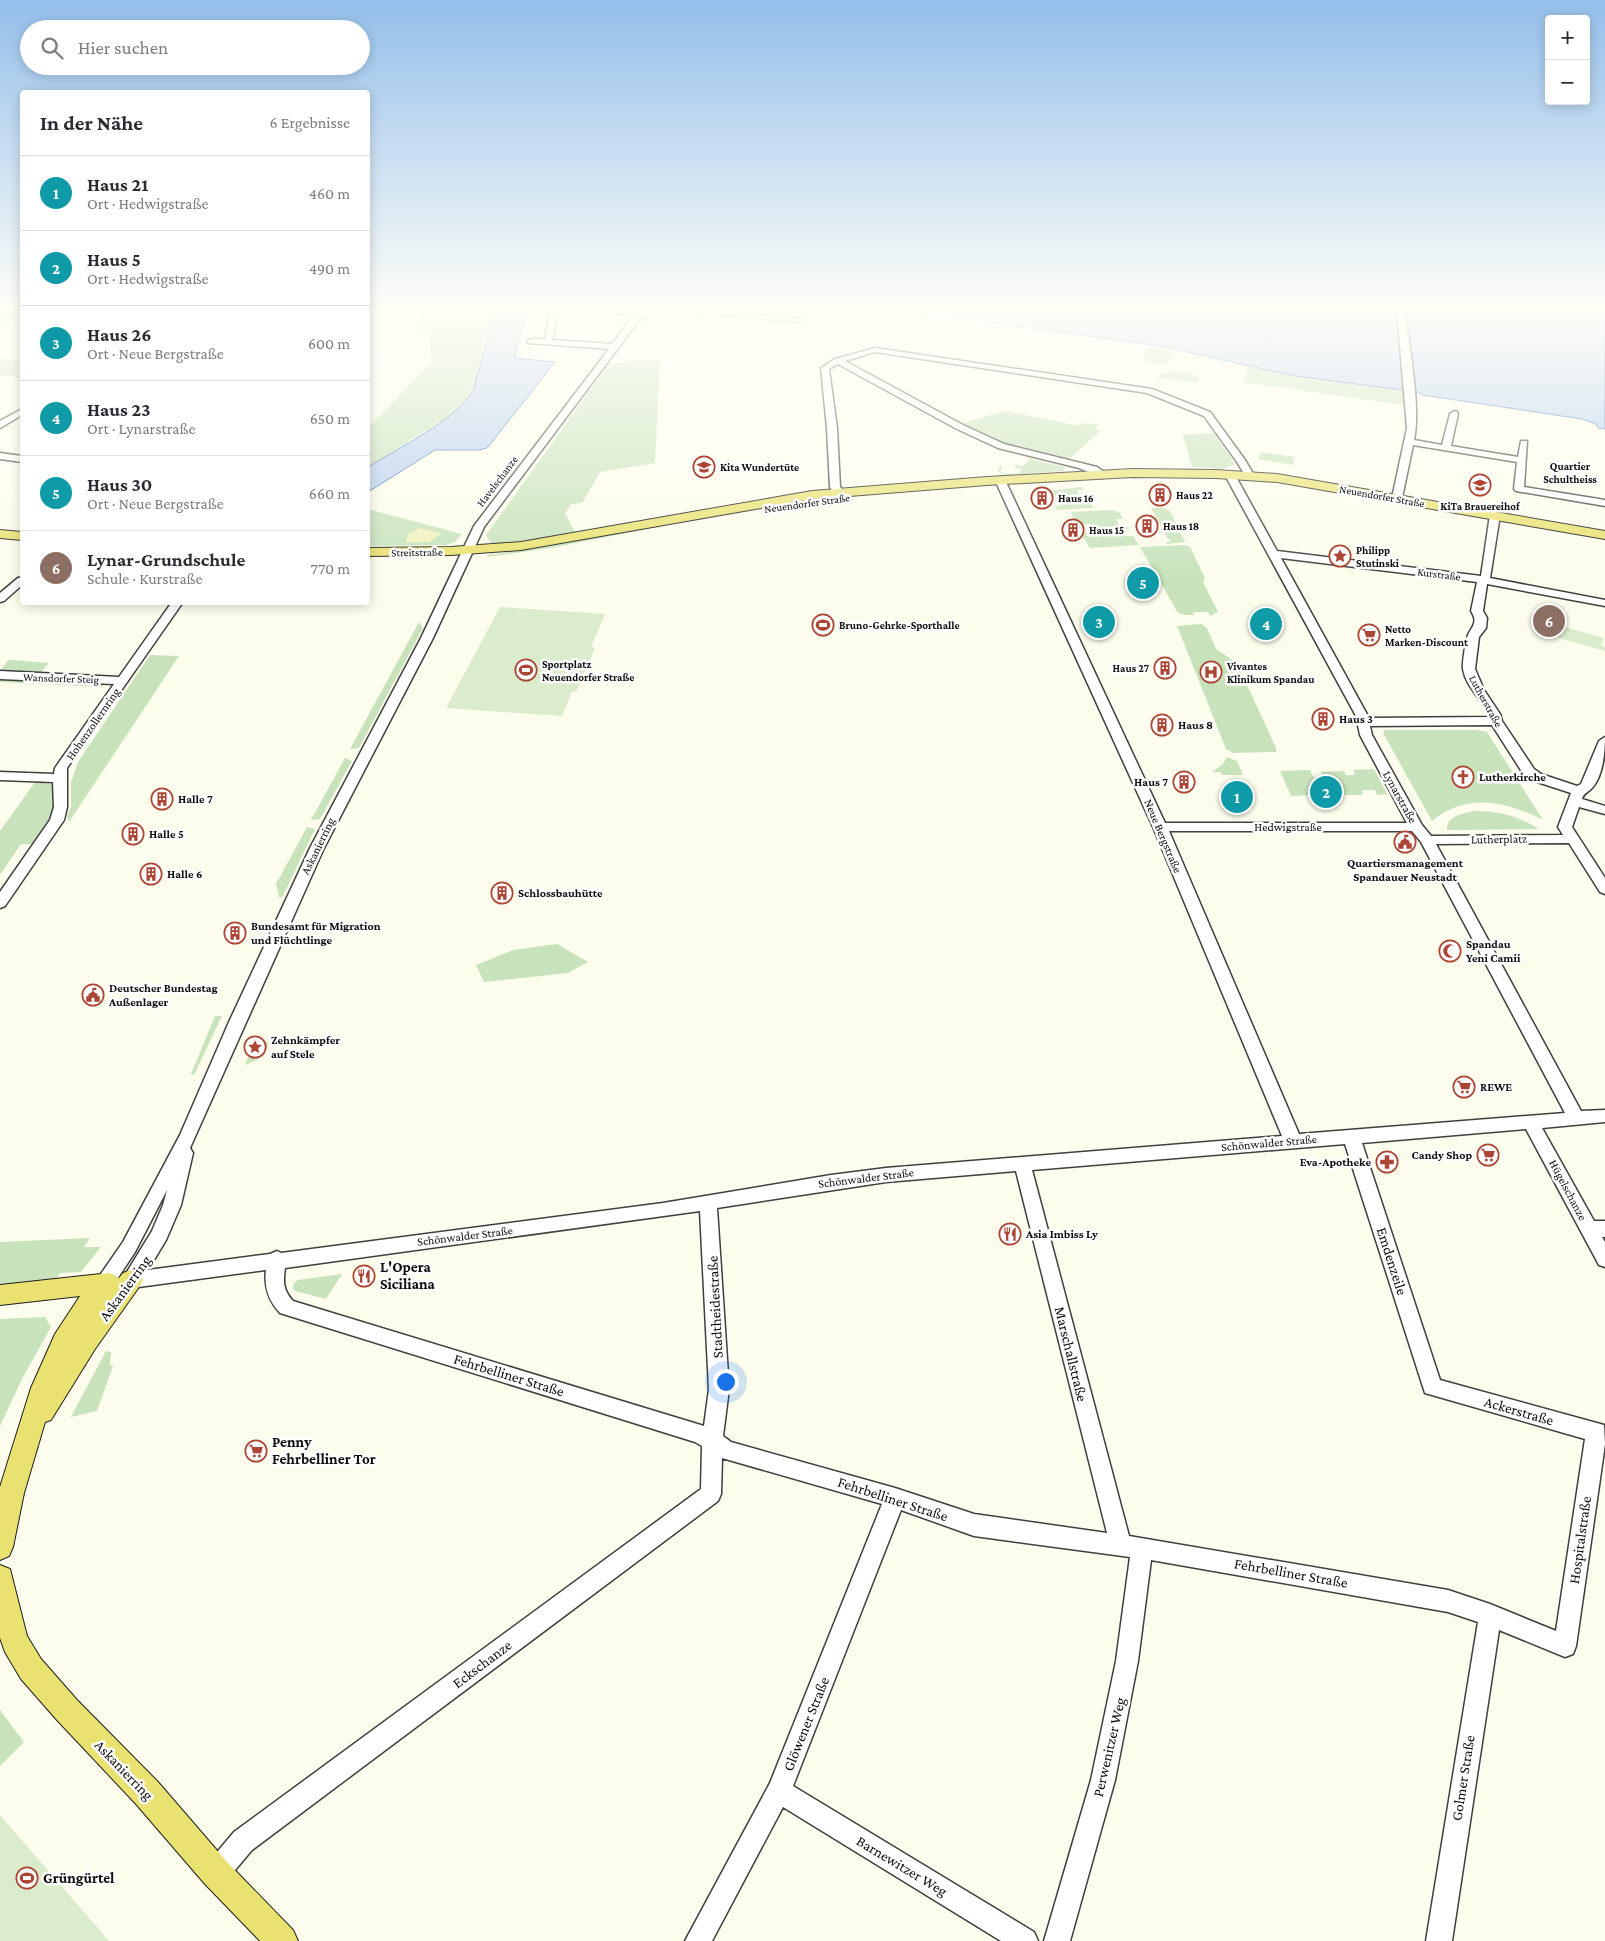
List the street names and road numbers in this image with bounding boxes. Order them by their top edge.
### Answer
street label: Havelschanze [474,453,520,509]
street label: Neuendorfer Straße [1338,483,1426,509]
street label: Neuendorfer Straße [763,491,851,515]
street label: Streitstraße [391,546,443,558]
street label: Kurstraße [1417,565,1461,583]
street label: Wansdorfer Steig [23,671,100,686]
street label: Lutherstraße [1467,673,1505,729]
street label: Hohenzollernring [63,685,123,763]
street label: Lynarstraße [1380,768,1420,826]
street label: Neue Bergstraße [1141,797,1185,875]
street label: Askanierring [298,815,338,877]
street label: Hedwigstraße [1254,820,1322,834]
street label: Lutherplatz [1471,832,1527,846]
street label: Schönwalder Straße [1221,1132,1317,1154]
street label: Hügelschanze [1546,1157,1590,1223]
street label: Schönwalder Straße [817,1165,915,1191]
street label: Schönwalder Straße [416,1223,514,1249]
street label: Emdenzeile [1374,1225,1411,1297]
street label: Askanierring [96,1252,155,1324]
street label: Stadtheidestraße [704,1255,726,1359]
street label: Marschallstraße [1051,1305,1091,1404]
street label: Fehrbelliner Straße [452,1351,567,1400]
street label: Ackerstraße [1483,1393,1556,1429]
street label: Fehrbelliner Straße [836,1474,950,1524]
street label: Hospitalstraße [1566,1495,1595,1585]
street label: Fehrbelliner Straße [1233,1555,1349,1591]
street label: Eckschanze [449,1636,515,1691]
street label: Glöwener Straße [780,1674,832,1773]
street label: Perwenitzer Weg [1090,1696,1129,1799]
street label: Golmer Straße [1448,1734,1478,1822]
street label: Askanierring [91,1737,156,1804]
street label: Barnewitzer Weg [853,1833,950,1900]

